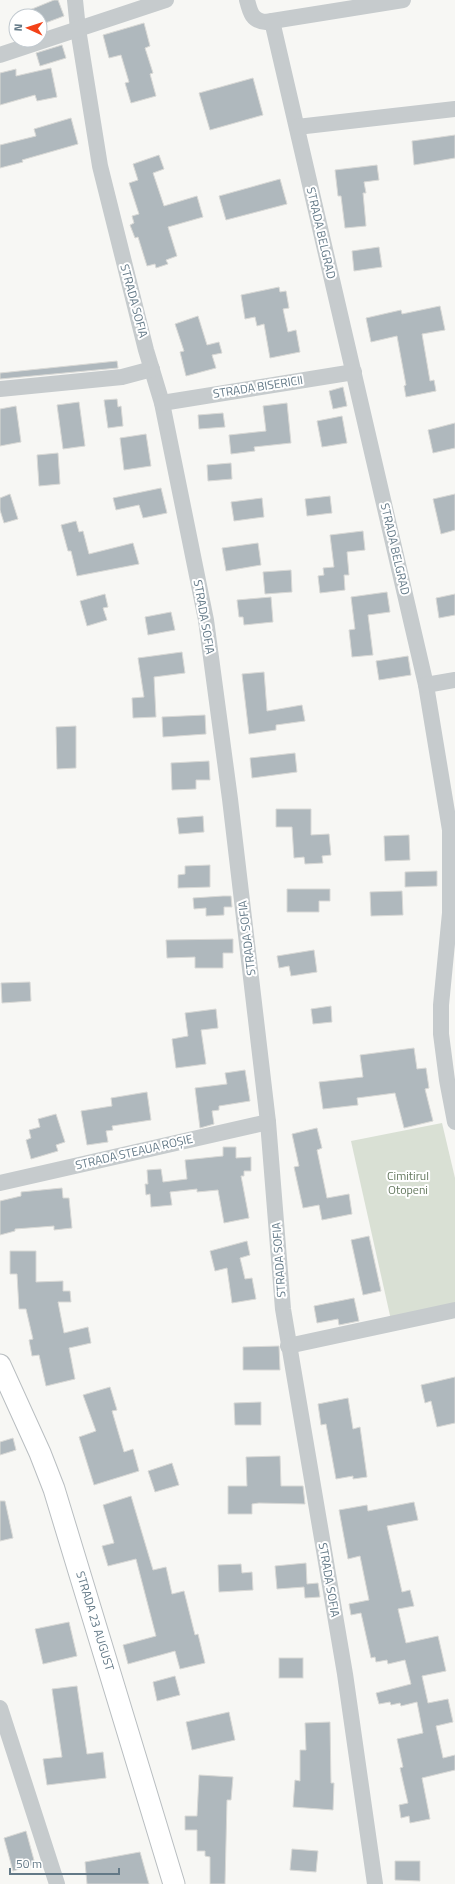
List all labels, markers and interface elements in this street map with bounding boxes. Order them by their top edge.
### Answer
north arrow [8,8,48,48]
text: N [10,23,26,32]
street label: STRADA BELGRAD [302,185,341,281]
street label: STRADA SOFIA [116,262,153,340]
street label: STRADA BISERICII [212,370,304,403]
street label: STRADA BELGRAD [376,501,415,597]
street label: STRADA SOFIA [189,578,220,656]
street label: STRADA SOFIA [232,899,261,977]
street label: STRADA STEAUA ROȘIE [73,1129,195,1174]
park label: Cimitirul Otopeni [387,1166,429,1199]
street label: STRADA SOFIA [266,1222,291,1298]
street label: STRADA SOFIA [314,1541,345,1619]
street label: STRADA 23 AUGUST [71,1569,120,1674]
scale bar [10,1850,119,1876]
text: 50 m [16,1854,42,1873]

